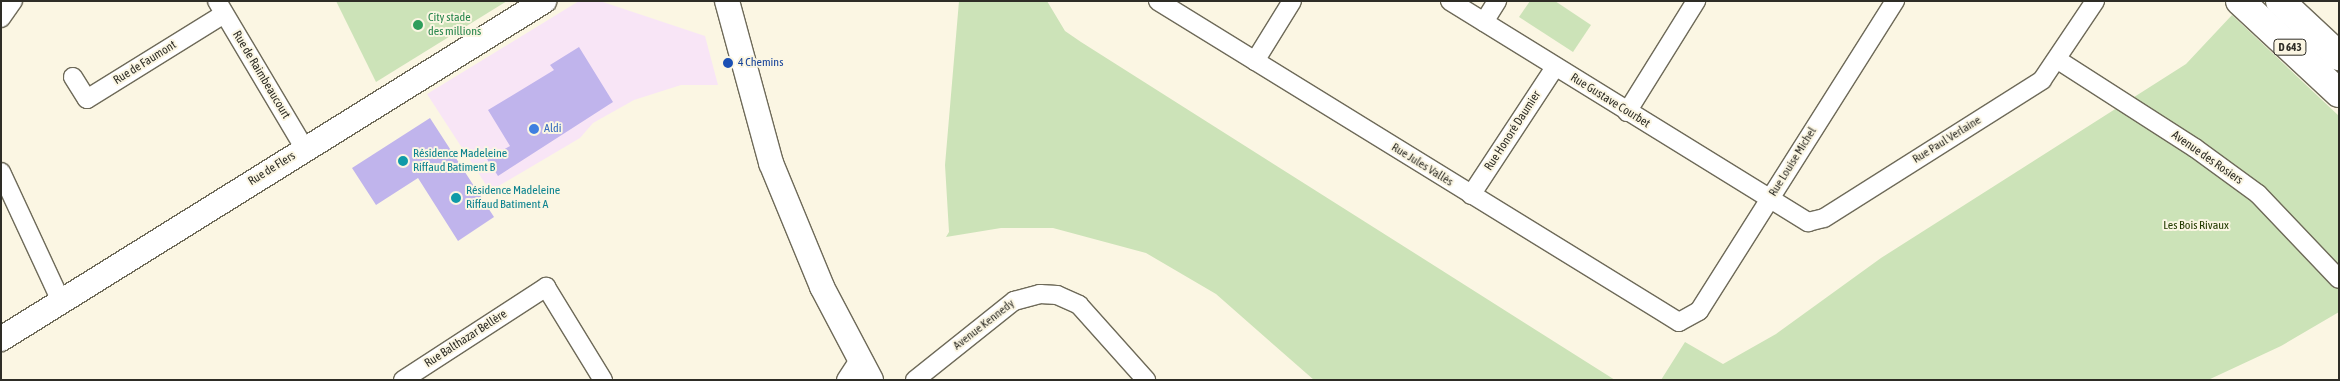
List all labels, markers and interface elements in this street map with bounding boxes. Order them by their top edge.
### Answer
place label: City stade des millions [428,11,481,39]
marker: City stade des millions [412,19,424,31]
street label: Rue de Raimbeaucourt [229,28,293,122]
street label: Rue de Faumont [111,38,179,88]
road number: D 643 [2272,38,2308,56]
place label: 4 Chemins [738,56,783,70]
marker: 4 Chemins [722,57,734,69]
street label: Rue Gustave Courbet [1568,71,1652,131]
street label: Rue Honoré Daumier [1482,88,1544,174]
street label: Rue Paul Verlaine [1910,113,1984,167]
place label: Aldi [544,122,561,136]
marker: Aldi [528,123,540,135]
street label: Rue Louise Michel [1766,125,1820,199]
street label: Avenue des Rosiers [2169,128,2245,188]
street label: Rue Jules Vallès [1389,140,1455,190]
place label: Résidence Madeleine Riffaud Batiment B [413,147,507,175]
street label: Rue de Flers [246,149,298,189]
marker: Résidence Madeleine Riffaud Batiment B [397,155,409,167]
place label: Résidence Madeleine Riffaud Batiment A [466,184,560,212]
marker: Résidence Madeleine Riffaud Batiment A [450,192,462,204]
park label: Les Bois Rivaux [2163,219,2229,233]
street label: Avenue Kennedy [951,297,1017,353]
street label: Rue Balthazar Bellère [422,307,510,371]

